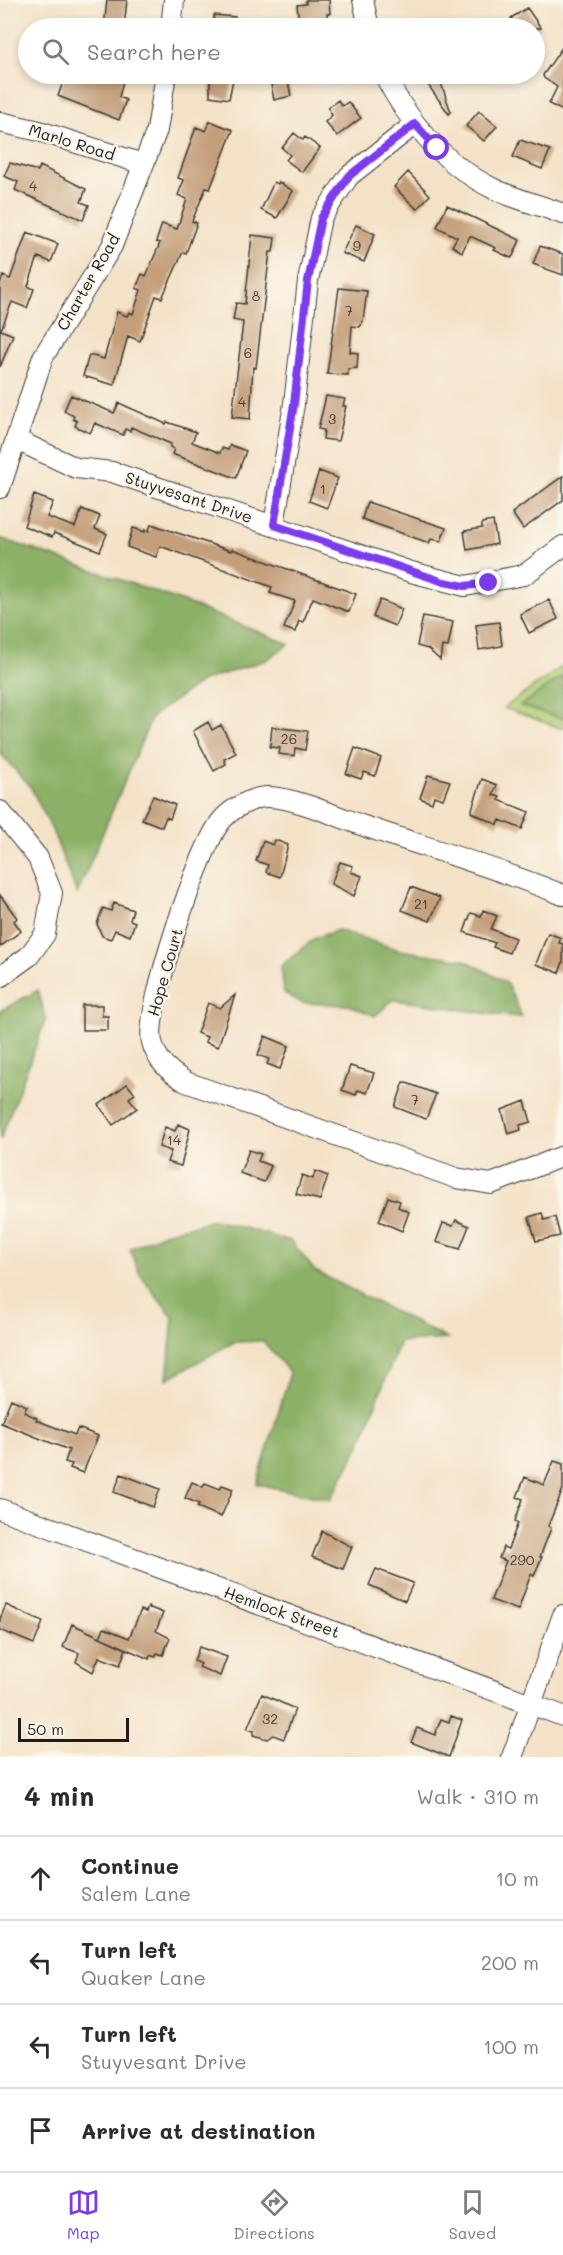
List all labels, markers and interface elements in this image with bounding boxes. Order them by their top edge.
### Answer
search box [18,18,545,84]
icon: search [39,35,72,68]
text: Search here [87,37,221,66]
street label: Marlo Road [26,118,118,165]
route start [423,134,449,160]
house number: 4 [29,176,38,195]
street label: Charter Road [51,230,124,334]
house number: 9 [353,236,361,255]
house number: 8 [252,286,260,305]
house number: 7 [345,301,353,320]
house number: 6 [244,343,252,362]
house number: 4 [238,392,247,411]
house number: 3 [328,409,336,428]
street label: Stuyvesant Drive [123,466,255,527]
house number: 1 [320,479,326,498]
route end [475,569,501,595]
house number: 26 [281,729,297,748]
house number: 21 [414,894,428,913]
street label: Hope Court [142,925,187,1018]
house number: 7 [411,1090,419,1109]
house number: 14 [167,1130,182,1149]
house number: 290 [510,1550,535,1569]
street label: Hemlock Street [221,1581,343,1642]
house number: 32 [262,1709,278,1728]
scale bar [18,1715,129,1742]
text: 50 m [27,1718,64,1739]
text: 4 min [24,1779,94,1813]
text: Walk · 310 m [416,1783,539,1809]
text: Continue [81,1851,179,1880]
icon: ahead [24,1862,57,1895]
text: 10 m [495,1865,539,1891]
text: Salem Lane [81,1880,191,1906]
text: Turn left [81,1935,177,1964]
icon: left [24,1946,57,1979]
text: 200 m [481,1949,539,1975]
text: Quaker Lane [81,1964,206,1990]
text: Turn left [81,2019,177,2048]
icon: left [24,2030,57,2063]
text: 100 m [483,2033,539,2059]
text: Stuyvesant Drive [81,2048,247,2074]
icon: arrive [24,2114,57,2147]
text: Arrive at destination [81,2116,316,2145]
tab: Map [67,2186,100,2243]
tab: Directions [234,2186,315,2243]
tab: Saved [449,2186,496,2243]

